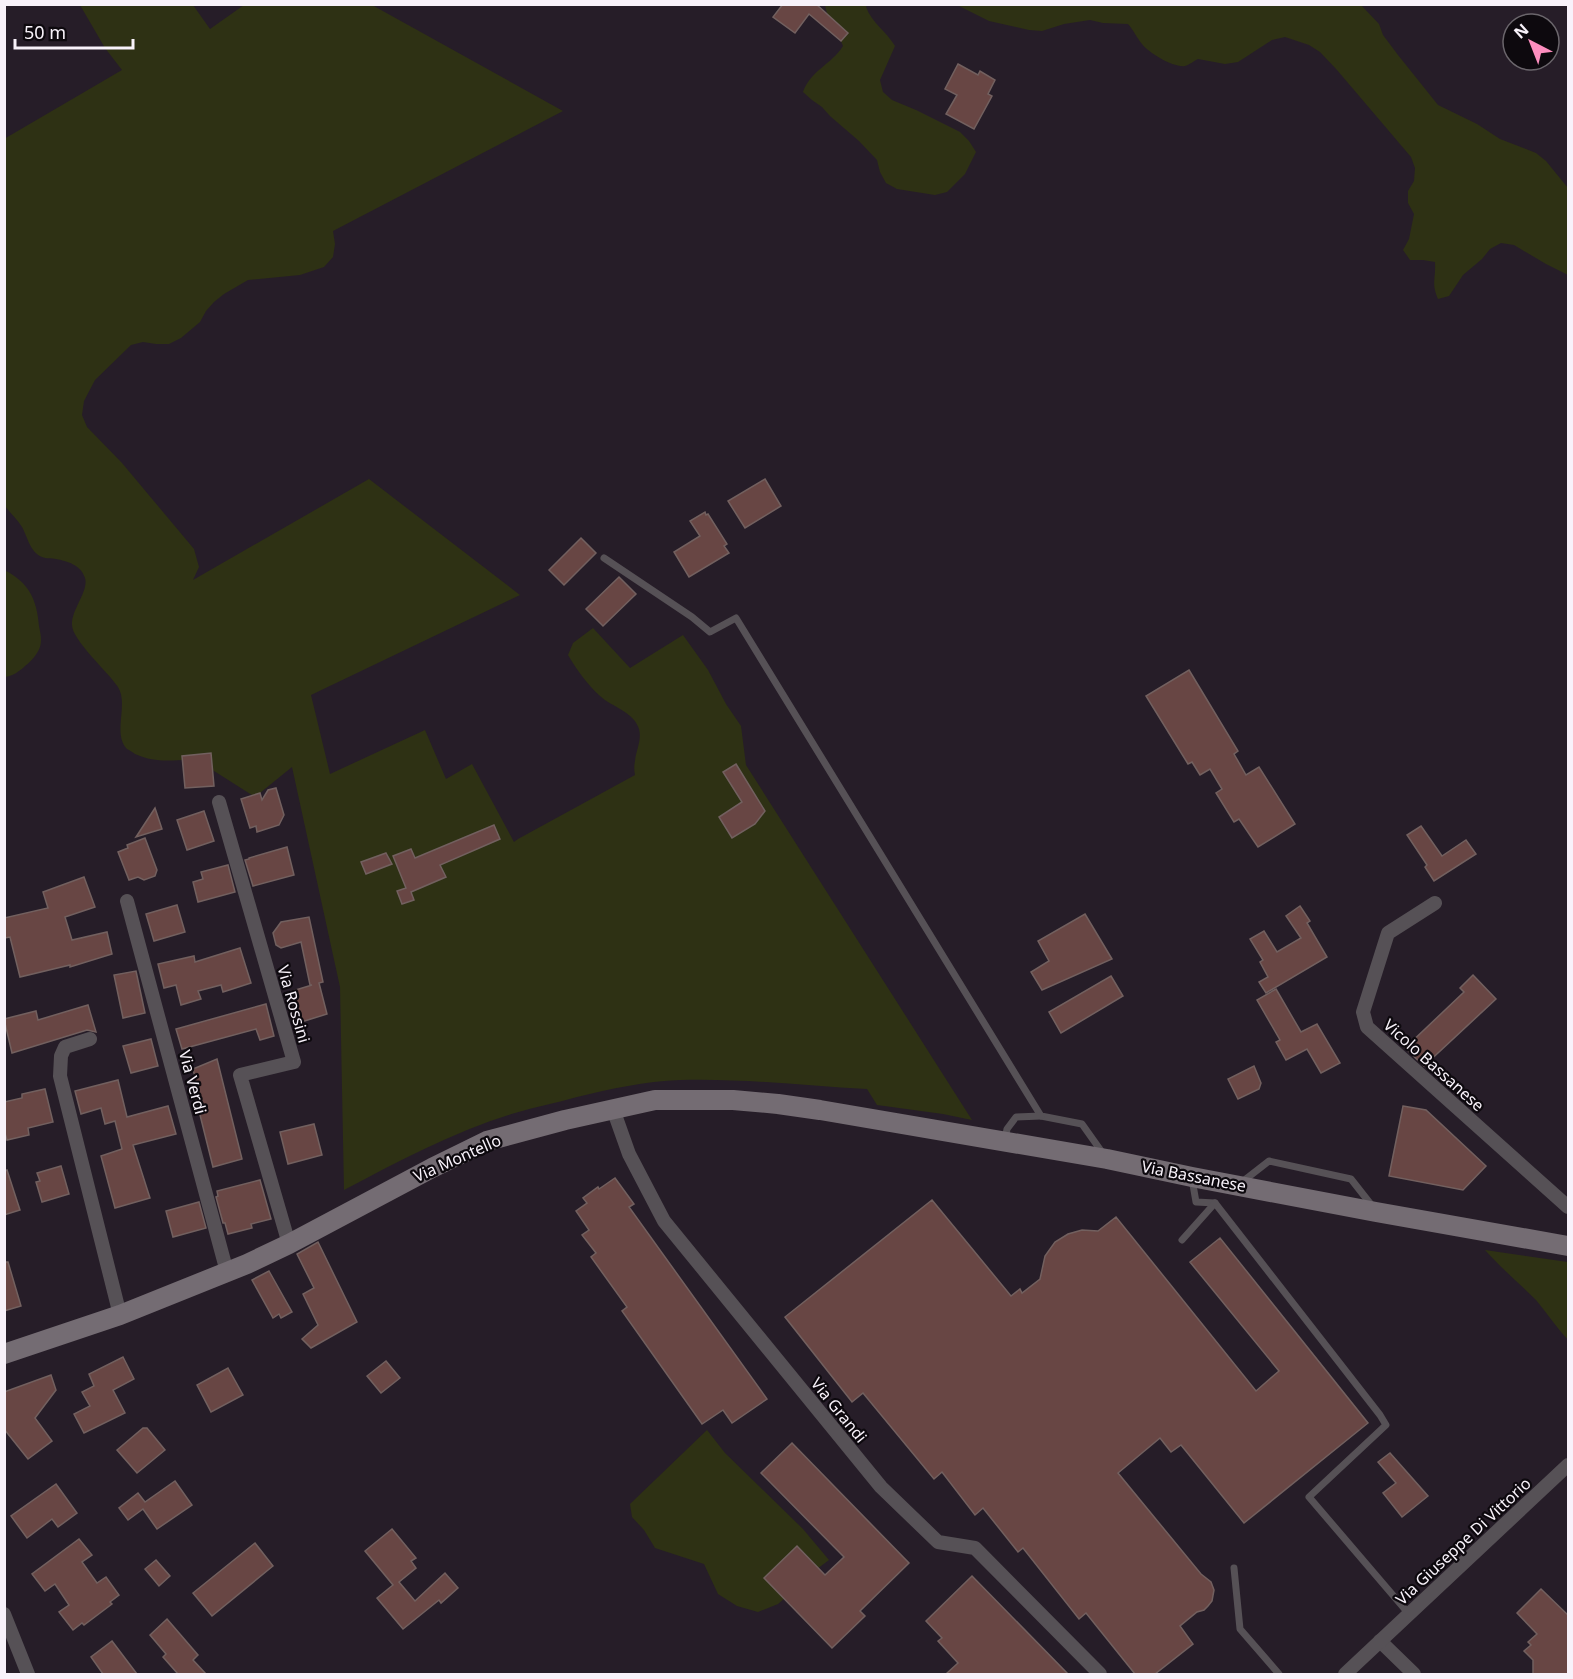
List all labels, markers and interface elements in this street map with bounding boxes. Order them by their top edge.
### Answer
scale bar [15,12,134,50]
north arrow [1501,12,1561,72]
text: N [1509,18,1533,43]
text: 50 m [24,20,66,44]
street label: Via Rossini [272,963,316,1045]
street label: Vicolo Bassanese [1379,1014,1489,1116]
street label: Via Verdi [174,1048,212,1116]
street label: Via Montello [410,1129,504,1187]
street label: Via Bassanese [1140,1155,1248,1197]
street label: Via Grandi [806,1373,872,1447]
street label: Via Giuseppe Di Vittorio [1391,1472,1535,1610]

